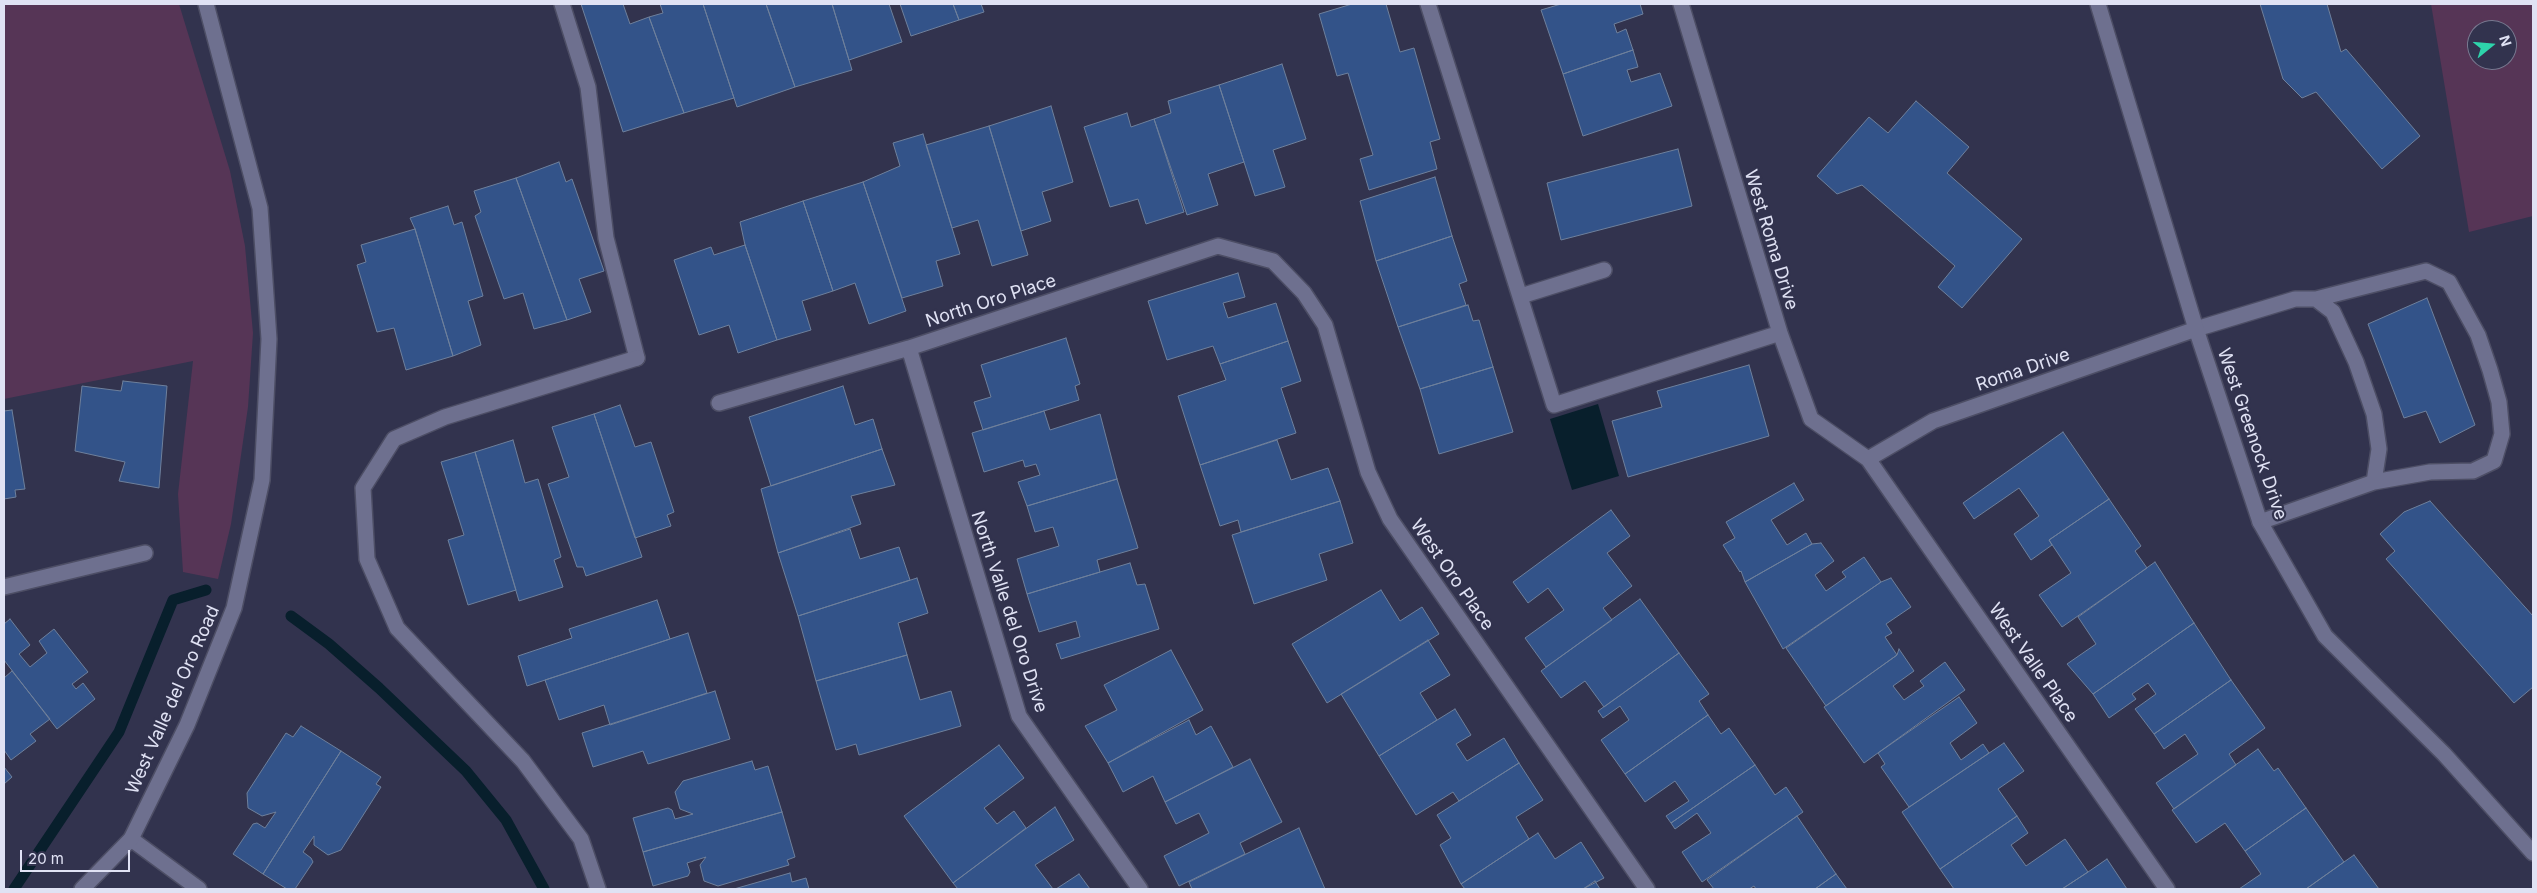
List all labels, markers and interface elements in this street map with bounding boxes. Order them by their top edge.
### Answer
north arrow [2467,20,2517,70]
text: N [2496,33,2516,48]
street label: West Roma Drive [1739,167,1803,313]
street label: North Oro Place [923,270,1059,332]
street label: Roma Drive [1973,344,2073,396]
street label: West Greenock Drive [2212,345,2292,523]
street label: North Valle del Oro Drive [966,509,1052,715]
street label: West Oro Place [1406,515,1498,635]
street label: West Valle Place [1984,599,2082,727]
street label: West Valle del Oro Road [122,602,224,798]
scale bar [22,840,132,872]
text: 20 m [28,849,64,868]

